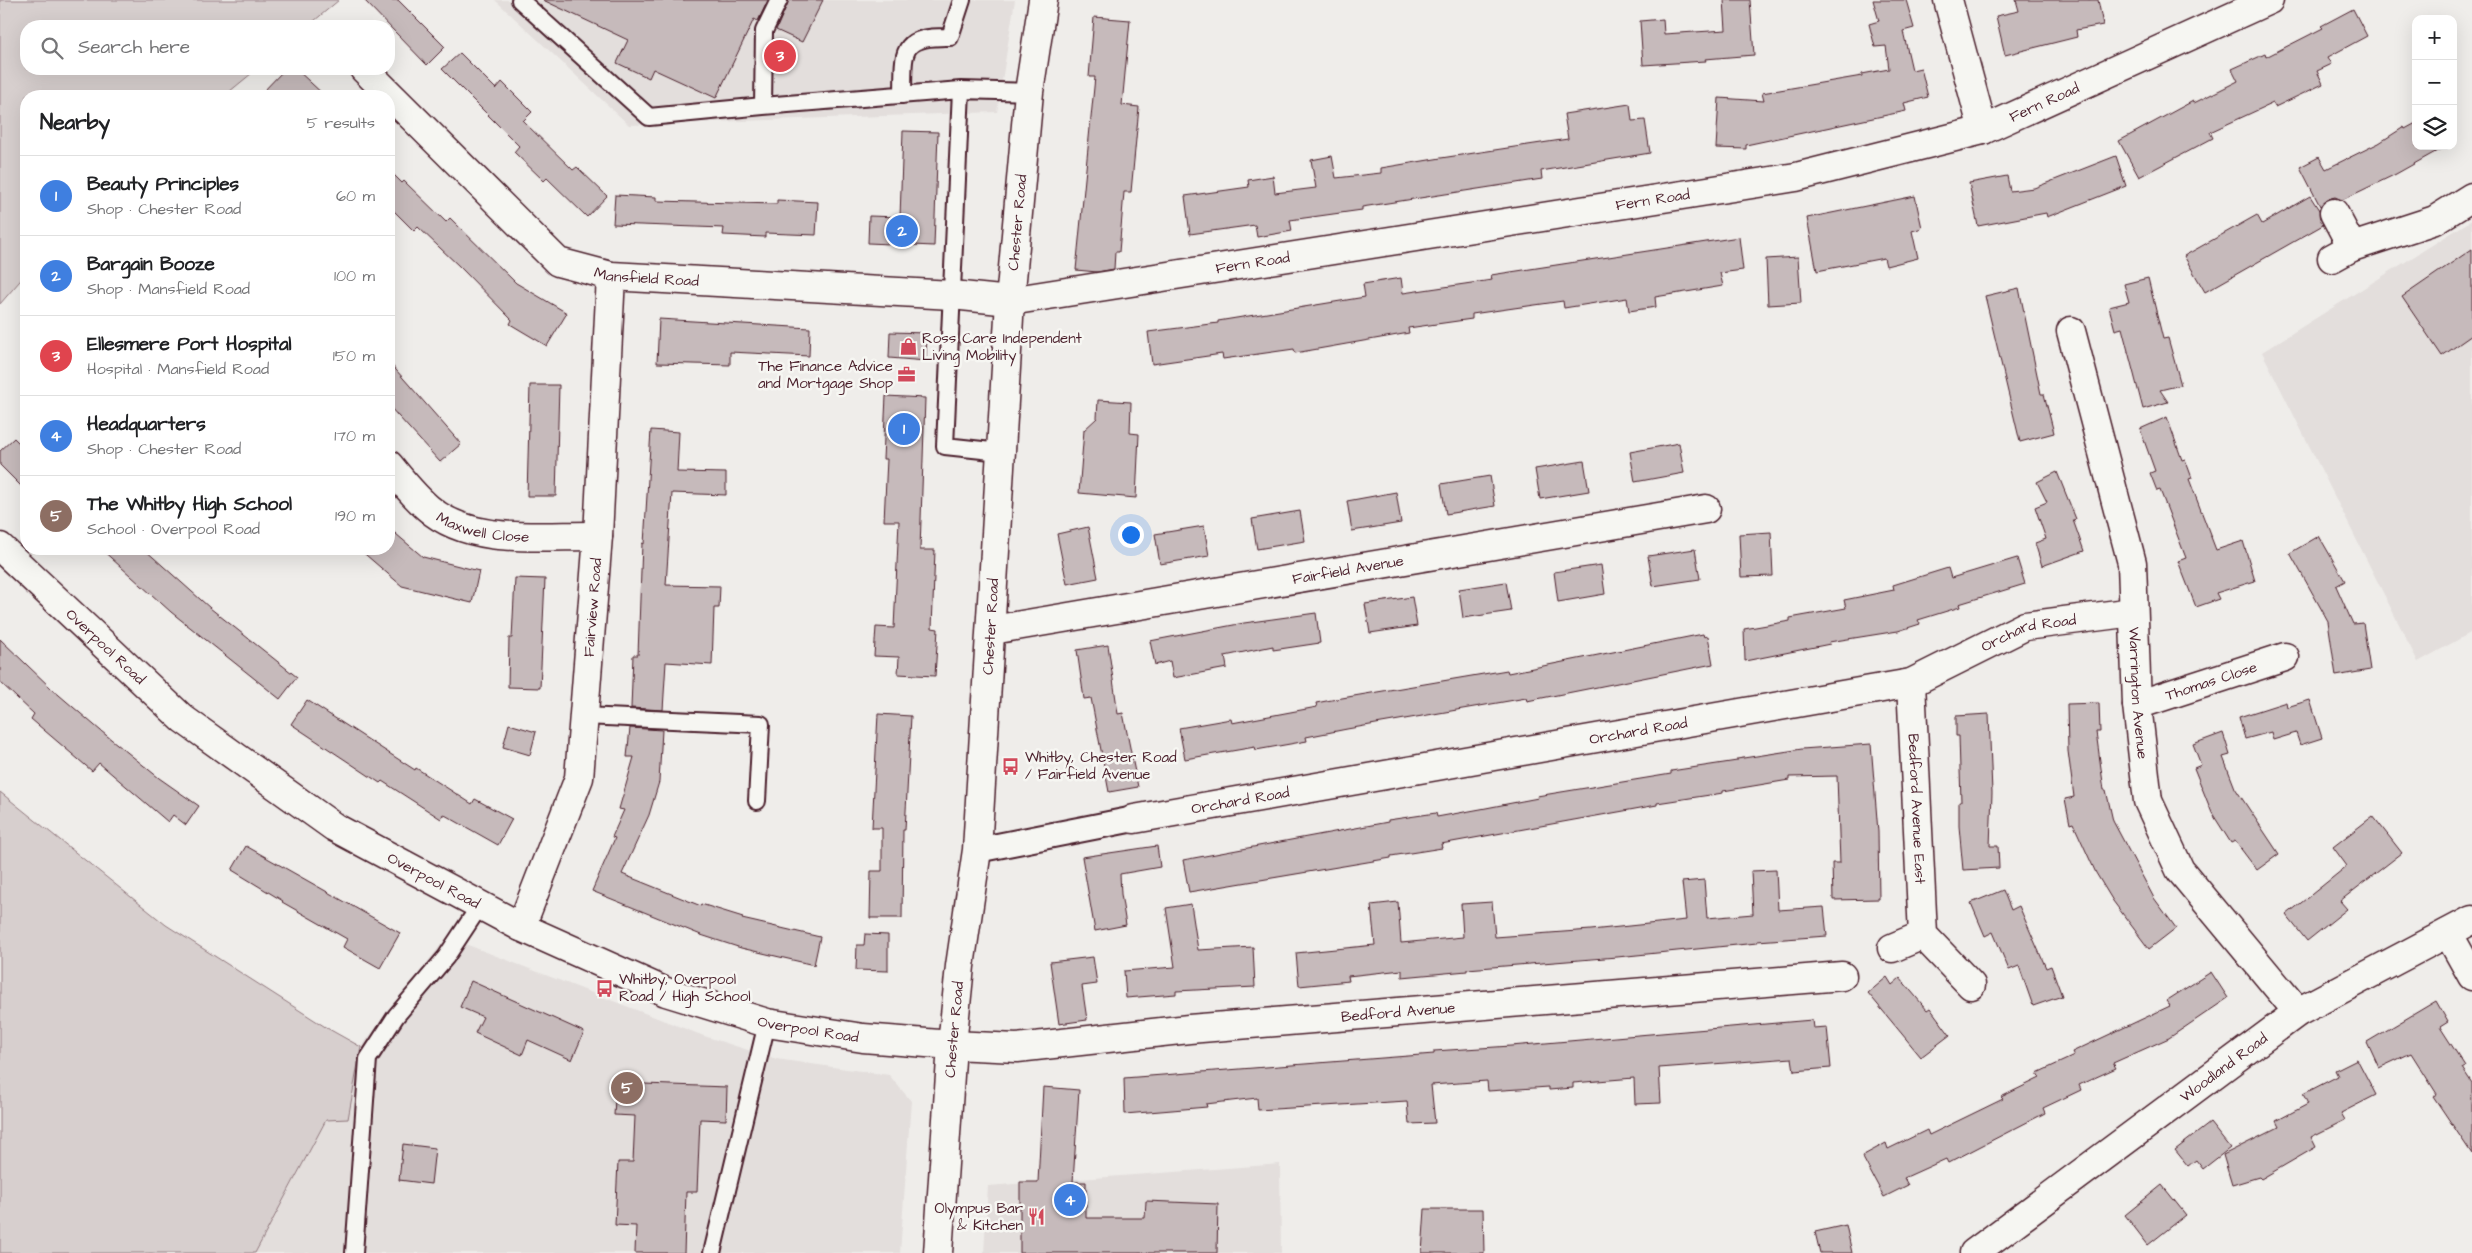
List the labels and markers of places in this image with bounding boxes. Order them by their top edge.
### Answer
pin: 3 [764,37,796,75]
pin: 2 [886,212,918,250]
place label: Ross Care Independent Living Mobility [922,328,1082,367]
shop icon: Ross Care Independent Living Mobility [898,337,918,357]
place label: The Finance Advice and Mortgage Shop [758,356,893,395]
office icon: The Finance Advice and Mortgage Shop [897,365,917,385]
pin: 1 [888,410,920,448]
place label: Whitby, Chester Road / Fairfield Avenue [1025,747,1177,785]
bus stop icon: Whitby, Chester Road / Fairfield Avenue [1001,756,1021,776]
place label: Whitby, Overpool Road / High School [619,969,751,1008]
bus stop icon: Whitby, Overpool Road / High School [595,978,615,998]
pin: 5 [611,1069,643,1107]
pin: 4 [1054,1181,1086,1219]
place label: Olympus Bar & Kitchen [935,1198,1023,1236]
restaurant icon: Olympus Bar & Kitchen [1027,1207,1047,1227]

